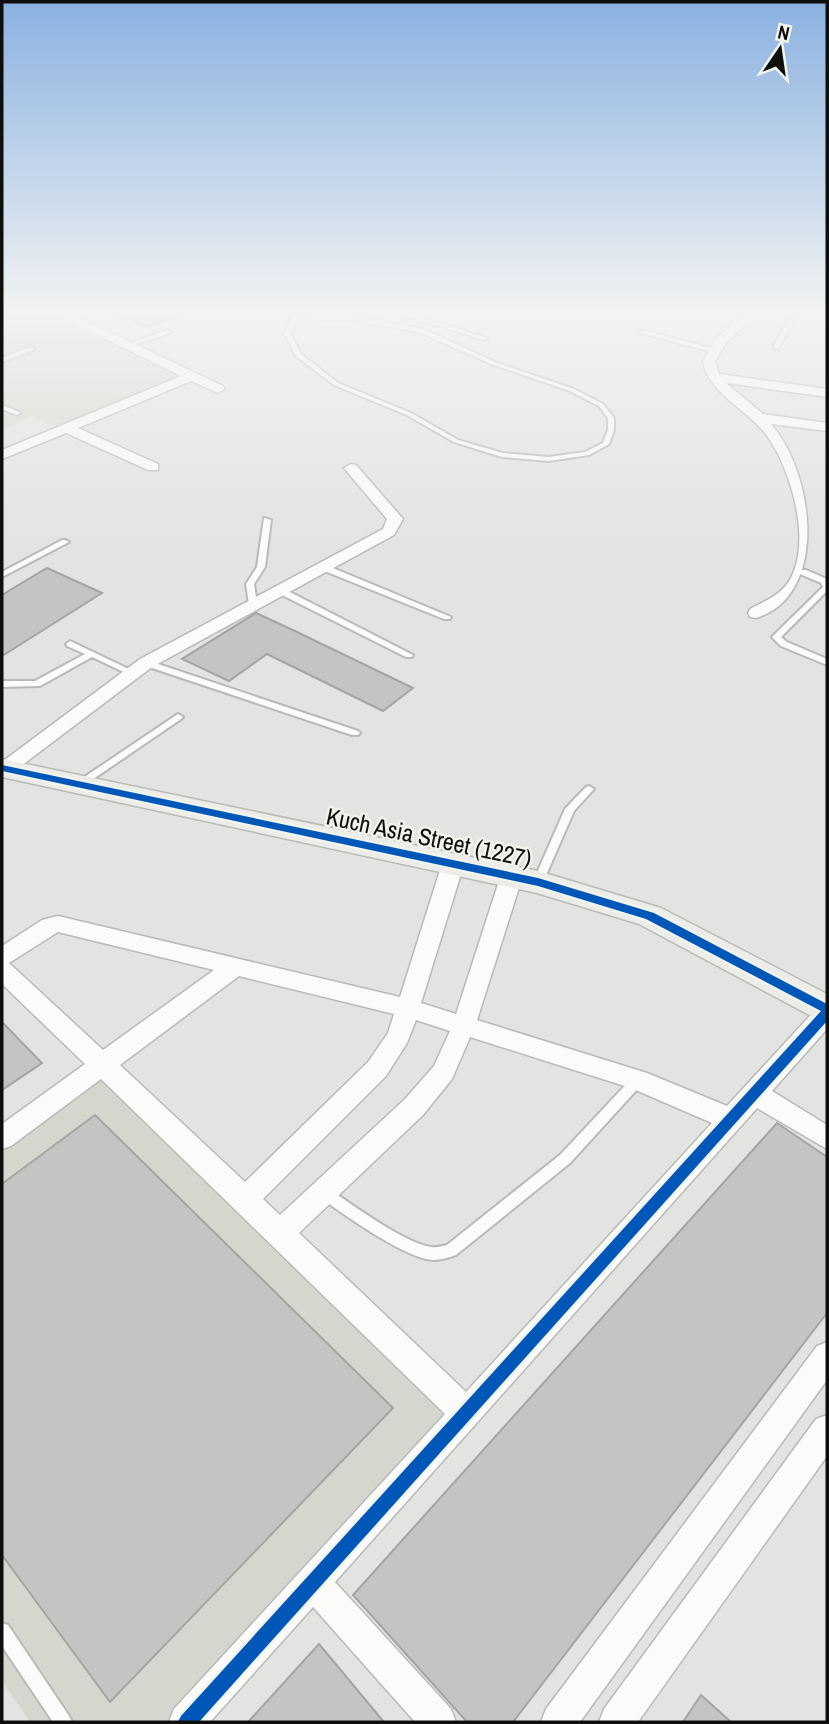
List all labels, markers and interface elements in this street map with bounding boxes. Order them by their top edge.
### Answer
north arrow [745,14,815,84]
text: N [775,19,792,46]
street label: Kuch Asia Street (1227) [323,800,535,874]

